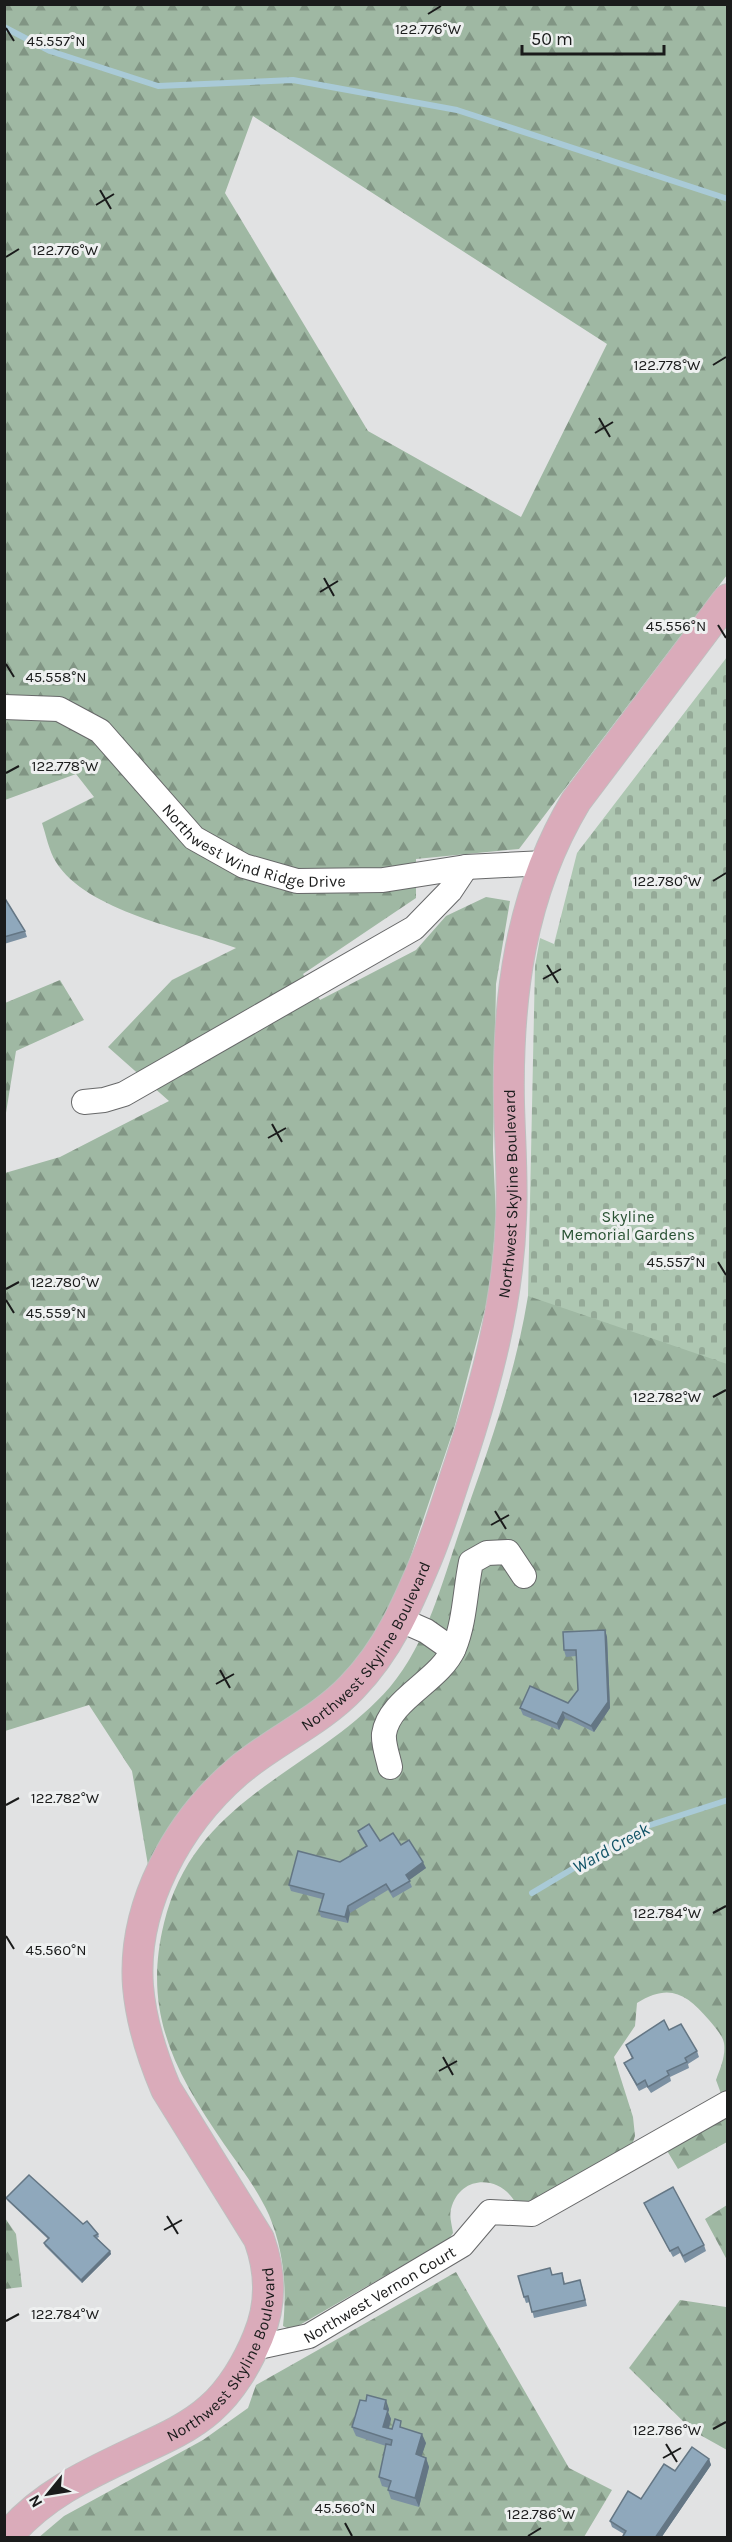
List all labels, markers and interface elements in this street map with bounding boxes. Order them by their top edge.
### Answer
scale bar [522,18,664,56]
text: 122.776°W [395,20,462,38]
text: 50 m [531,28,573,50]
text: 45.557°N [27,32,85,50]
text: 122.776°W [32,241,99,259]
text: 122.778°W [634,356,701,374]
text: 45.556°N [646,617,706,635]
text: 45.558°N [25,668,87,686]
text: 122.778°W [32,757,99,775]
street label: Northwest Wind Ridge Drive [158,800,346,891]
text: 122.780°W [633,872,702,890]
street label: Northwest Skyline Boulevard [494,1089,522,1300]
park label: Skyline Memorial Gardens [561,1207,695,1244]
text: 45.557°N [647,1253,705,1271]
text: 122.780°W [31,1273,100,1291]
text: 45.559°N [26,1304,86,1322]
text: 122.782°W [633,1388,702,1406]
street label: Northwest Skyline Boulevard [297,1559,434,1735]
text: 122.782°W [31,1789,100,1807]
water label: Ward Creek [569,1817,654,1878]
text: 122.784°W [633,1904,702,1922]
text: 45.560°N [26,1941,86,1959]
street label: Northwest Vernon Court [300,2242,459,2347]
street label: Northwest Skyline Boulevard [163,2266,278,2446]
text: 122.784°W [31,2305,100,2323]
text: 122.786°W [633,2421,702,2439]
north arrow [18,2464,78,2524]
text: N [24,2492,47,2511]
text: 45.560°N [315,2499,375,2517]
text: 122.786°W [507,2505,576,2523]

